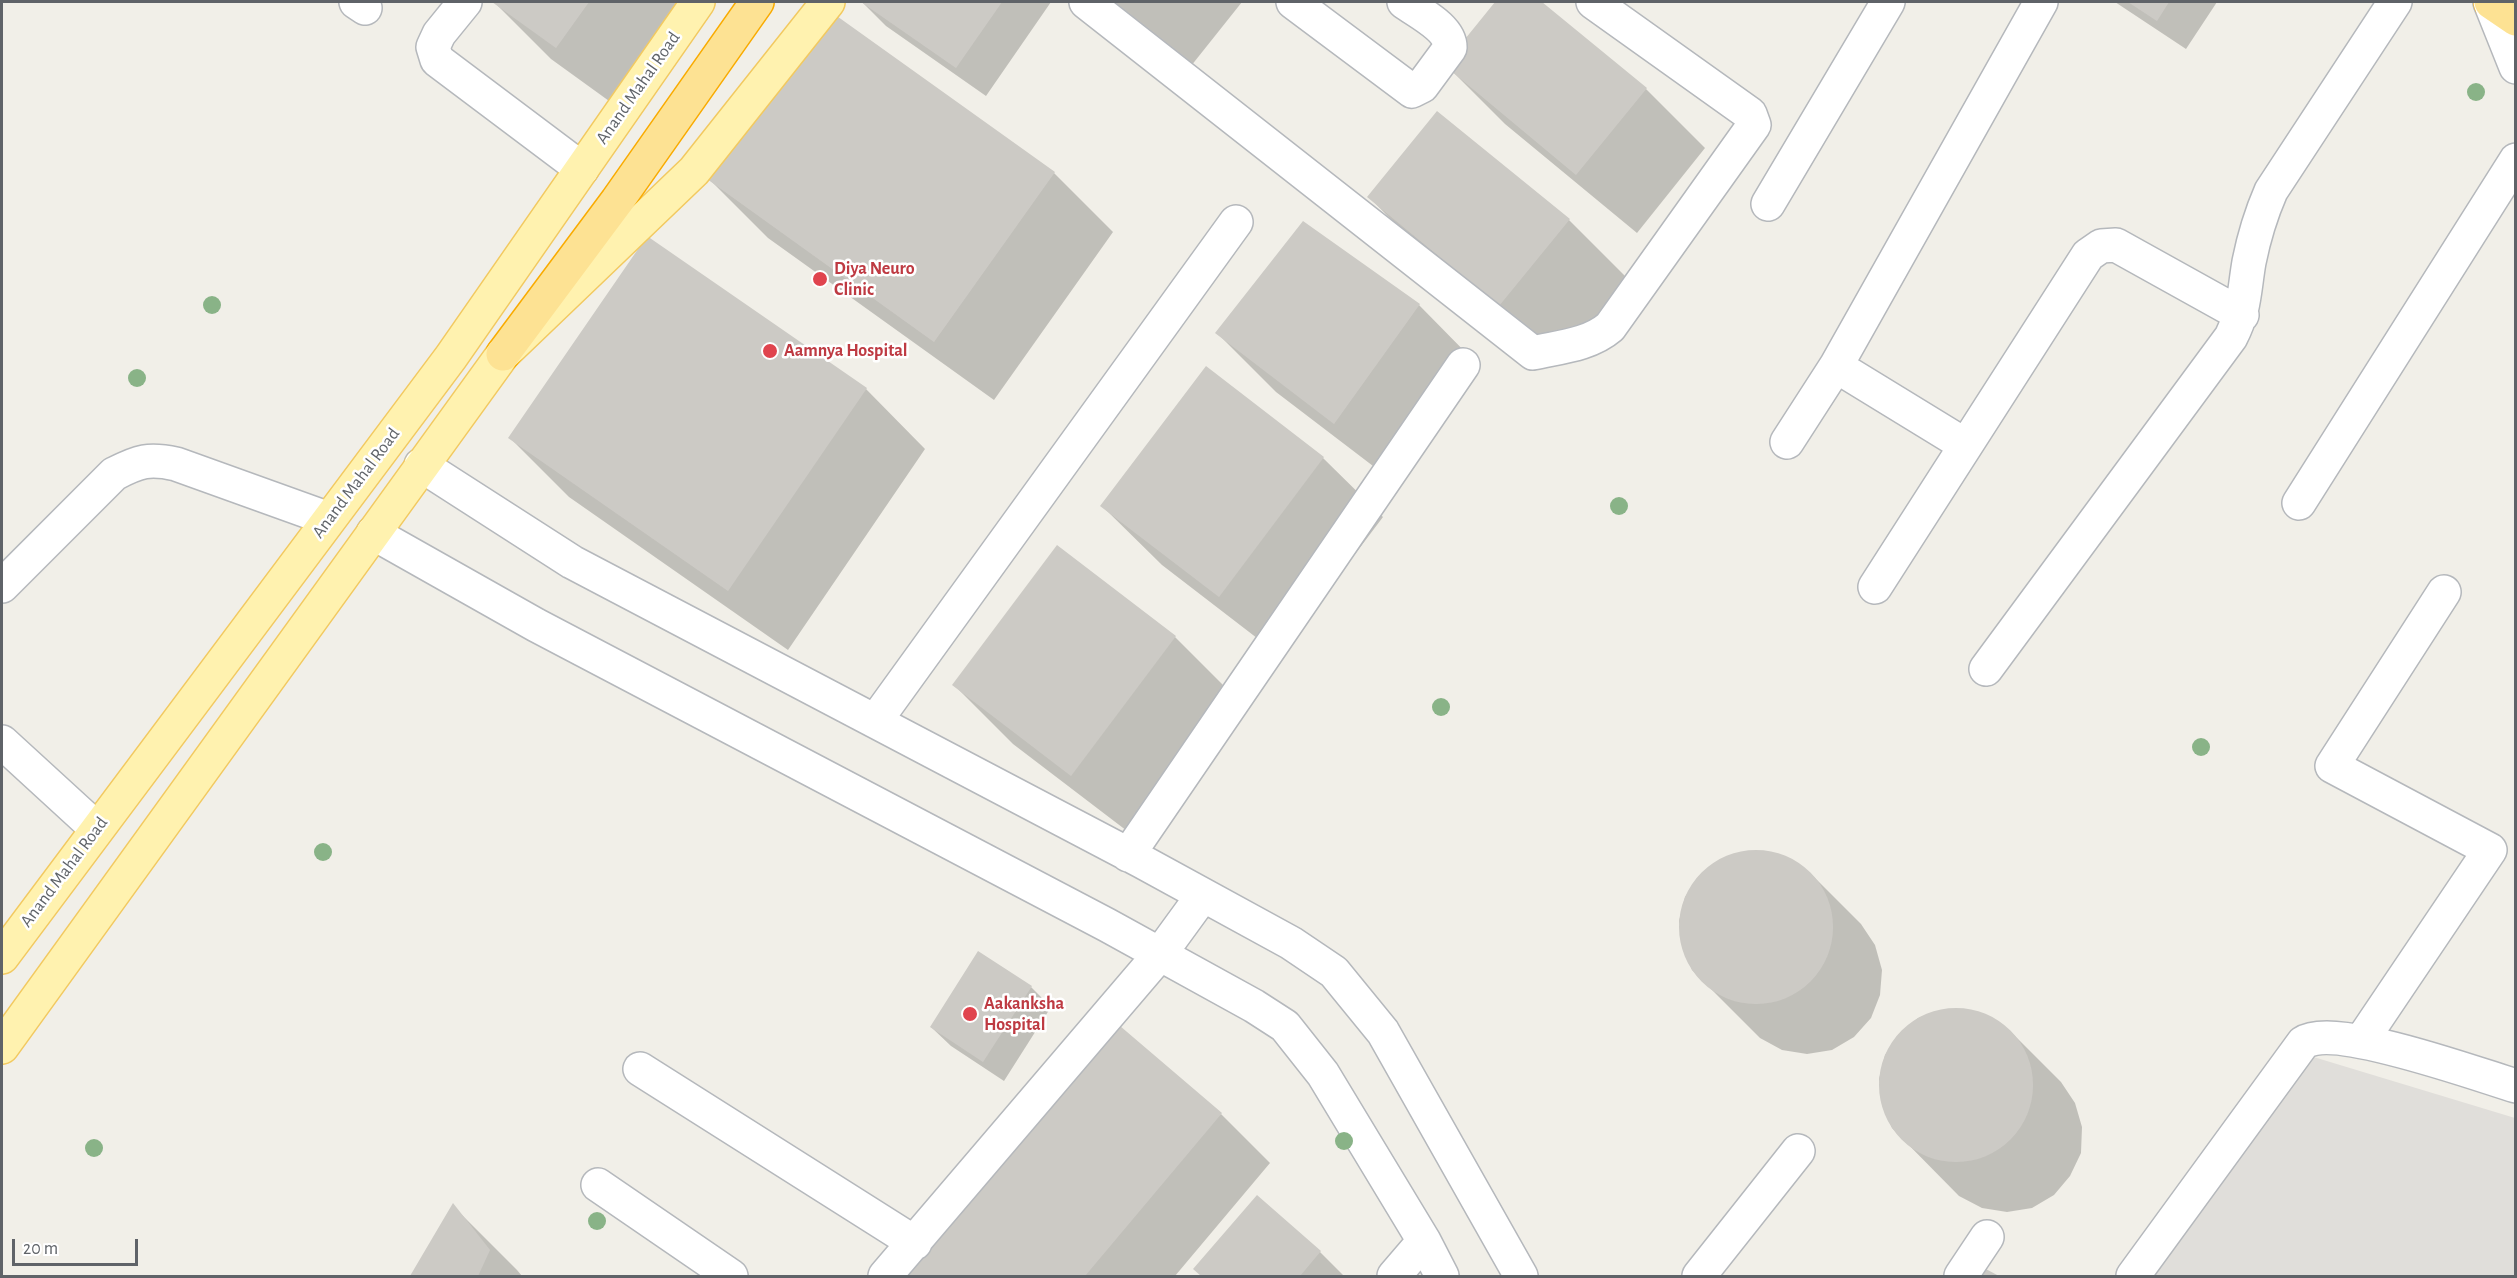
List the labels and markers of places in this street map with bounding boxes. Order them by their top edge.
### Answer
place label: Diya Neuro Clinic [834,258,915,300]
marker: Diya Neuro Clinic [811,270,829,288]
place label: Aamnya Hospital [784,340,908,362]
marker: Aamnya Hospital [761,342,779,360]
place label: Aakanksha Hospital [984,993,1064,1036]
marker: Aakanksha Hospital [961,1005,979,1023]

